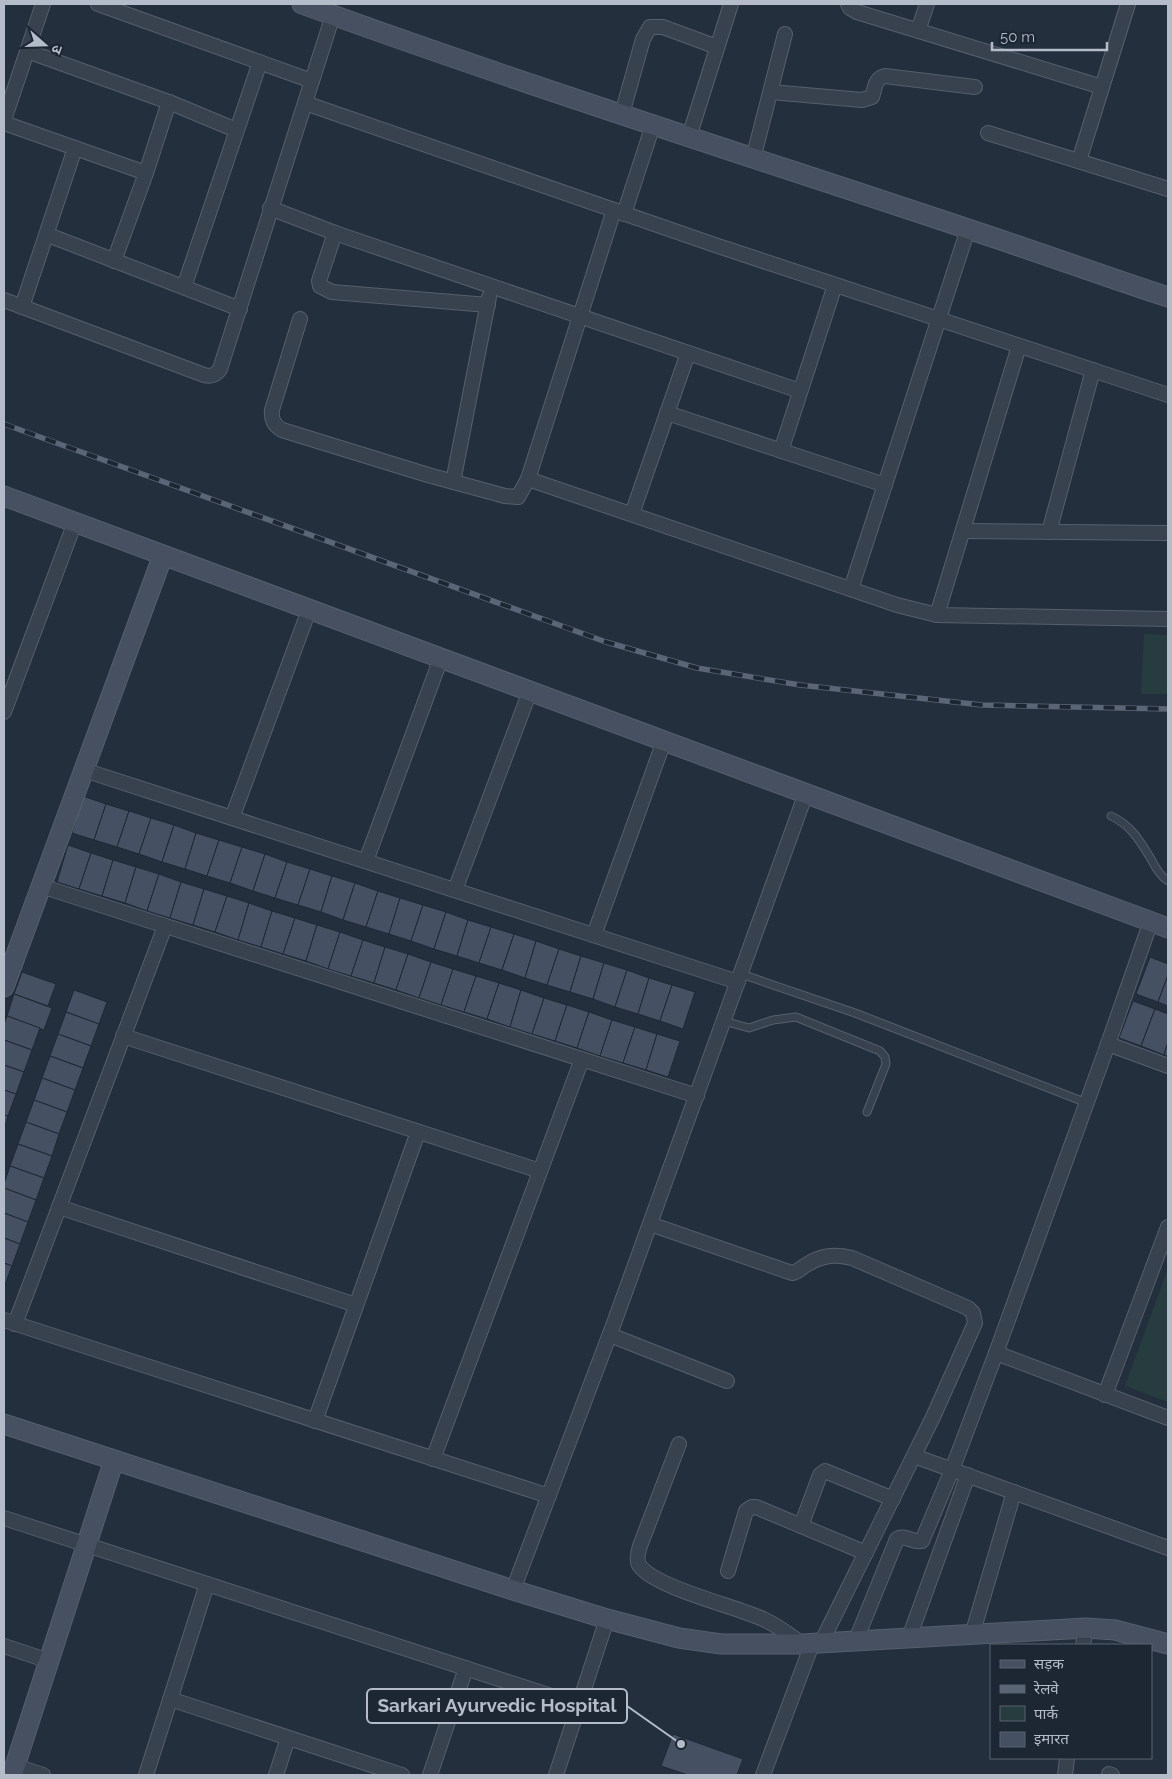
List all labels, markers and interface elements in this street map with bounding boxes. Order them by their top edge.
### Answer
north arrow [20,20,70,70]
scale bar [992,20,1107,52]
text: 50 m [1000,28,1035,46]
text: उ [48,43,66,57]
legend [990,1644,1152,1759]
text: सड़क [1034,1655,1064,1673]
text: रेलवे [1033,1680,1059,1698]
callout: Sarkari Ayurvedic Hospital [367,1689,627,1723]
text: Sarkari Ayurvedic Hospital [378,1694,617,1716]
text: पार्क [1034,1705,1058,1723]
text: इमारत [1034,1730,1069,1748]

